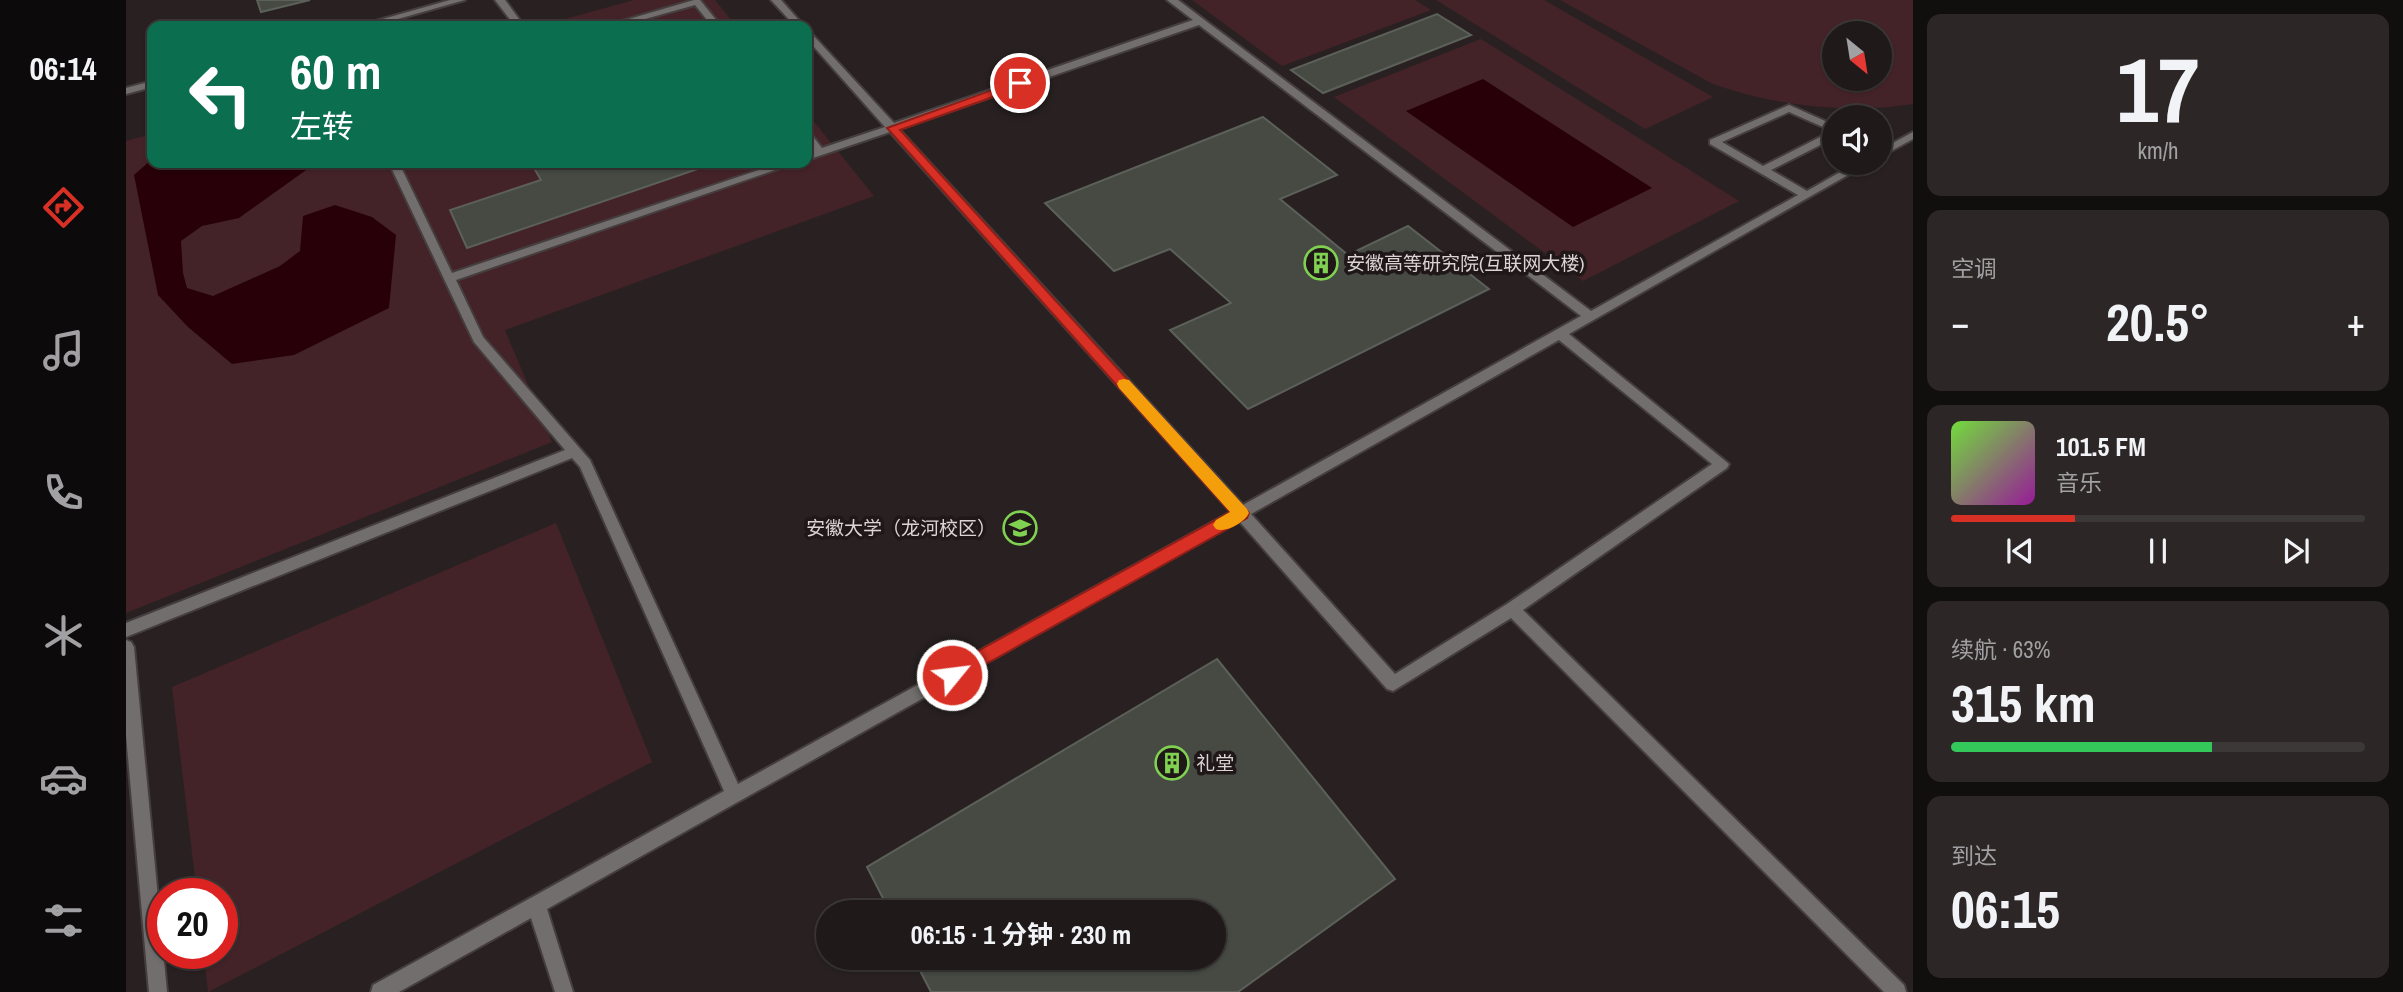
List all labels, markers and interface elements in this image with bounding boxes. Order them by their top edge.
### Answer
north arrow [1822,21,1892,91]
map controls [1822,21,1892,175]
text: 17 [2117,28,2200,150]
text: 60 m [290,38,382,104]
text: 06:14 [29,47,97,90]
icon: left [175,49,266,140]
pin [990,53,1050,113]
icon: arrive [1001,64,1039,102]
text: 左转 [290,105,354,148]
button: sound [1822,105,1892,175]
text: km/h [2138,135,2178,166]
icon: directions [39,183,88,232]
building icon: 安徽高等研究院(互联网大楼) [1302,244,1340,282]
place label: 安徽高等研究院(互联网大楼) [1346,250,1584,276]
text: 空调 [1951,253,1997,284]
text: 20.5° [2106,287,2210,357]
text: − [1951,297,1969,348]
text: + [2347,297,2365,348]
icon: music [39,326,88,375]
text: 101.5 FM [2056,429,2146,464]
text: 音乐 [2056,467,2102,498]
icon: phone [39,468,88,517]
school or university icon: 安徽大学（龙河校区） [1001,509,1039,547]
place label: 安徽大学（龙河校区） [806,515,996,541]
icon: previous [2001,532,2039,570]
icon: pause [2139,532,2177,570]
icon: next [2277,532,2315,570]
icon: climate [39,611,88,660]
text: 续航 · 63% [1951,634,2050,665]
position arrow [915,638,989,712]
text: 315 km [1951,668,2096,738]
building icon: 礼堂 [1153,744,1191,782]
place label: 礼堂 [1196,750,1234,776]
icon: car [39,754,88,803]
text: 到达 [1951,840,1997,871]
text: 06:15 [1951,874,2060,944]
speed limit sign: 20 [147,878,238,969]
icon: filters [39,896,88,945]
text: 06:15 · 1 分钟 · 230 m [911,917,1131,952]

